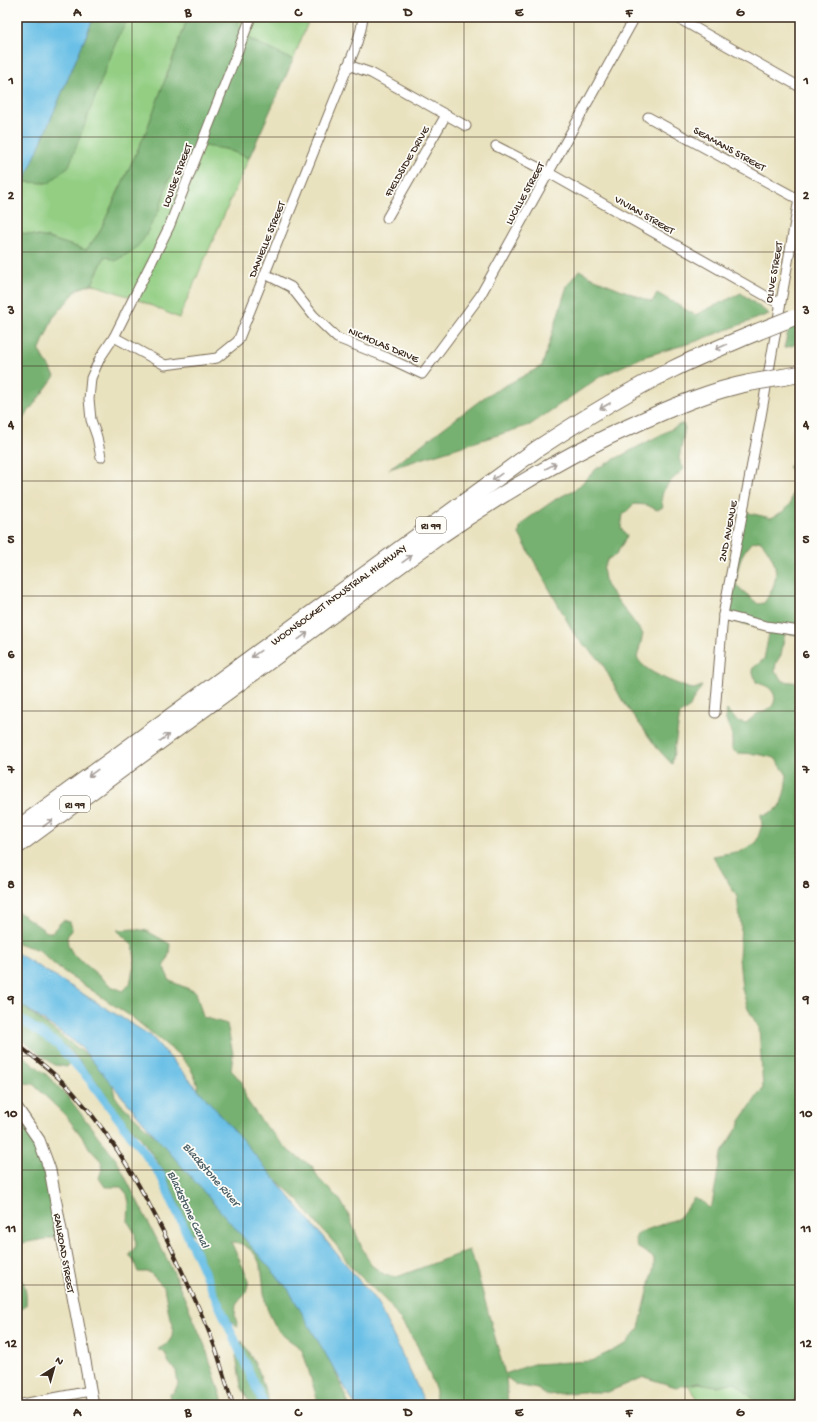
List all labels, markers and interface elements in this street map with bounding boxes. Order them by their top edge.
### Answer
text: A [72,6,82,21]
text: B [184,6,193,21]
text: C [293,6,303,21]
text: D [403,6,413,21]
text: E [515,6,524,21]
text: F [625,6,634,21]
text: G [736,6,745,21]
text: 1 [7,74,14,89]
text: 1 [802,74,809,89]
street label: FIELDSIDE DRIVE [382,124,433,200]
street label: SEAMANS STREET [691,125,768,175]
street label: LOUISE STREET [160,141,196,209]
street label: LUCILLE STREET [504,160,548,227]
text: 2 [8,189,15,204]
text: 2 [803,189,810,204]
street label: VIVIAN STREET [611,193,677,238]
street label: DANIELLE STREET [247,199,289,280]
street label: OLIVE STREET [764,240,786,304]
text: 3 [7,304,15,319]
text: 3 [802,304,810,319]
street label: NICHOLAS DRIVE [346,326,421,367]
one-way arrow [715,344,727,352]
one-way arrow [599,402,611,410]
text: 4 [7,418,15,433]
text: 4 [802,418,810,433]
one-way arrow [545,461,557,469]
one-way arrow [491,473,502,481]
street label: 2ND AVENUE [717,499,741,563]
road number: RI 99 [416,517,446,533]
text: 5 [8,533,15,548]
text: 5 [803,533,810,548]
street label: WOONSOCKET INDUSTRIAL HIGHWAY [269,542,409,649]
one-way arrow [401,555,412,563]
one-way arrow [297,632,308,640]
text: 6 [8,648,15,663]
text: 6 [803,648,810,663]
one-way arrow [251,650,262,658]
one-way arrow [158,734,169,742]
text: 7 [7,763,16,778]
text: 7 [802,763,811,778]
one-way arrow [88,769,99,778]
road number: RI 99 [60,796,90,812]
one-way arrow [43,819,54,828]
text: 8 [7,878,15,893]
text: 8 [802,878,810,893]
text: 9 [7,993,15,1008]
text: 9 [802,993,810,1008]
text: 10 [4,1107,18,1122]
text: 10 [799,1107,813,1122]
water label: Blackstone River [179,1141,244,1212]
water label: Blackstone Canal [163,1169,212,1252]
street label: RAILROAD STREET [50,1213,76,1295]
text: 11 [5,1222,16,1237]
text: 11 [800,1222,811,1237]
text: 12 [4,1337,17,1352]
text: 12 [799,1337,812,1352]
north arrow [34,1348,74,1388]
text: N [52,1355,65,1369]
text: A [72,1406,82,1421]
text: B [184,1406,193,1421]
text: C [293,1406,303,1421]
text: D [403,1406,413,1421]
text: E [515,1406,524,1421]
text: F [625,1406,634,1421]
text: G [736,1406,745,1421]

